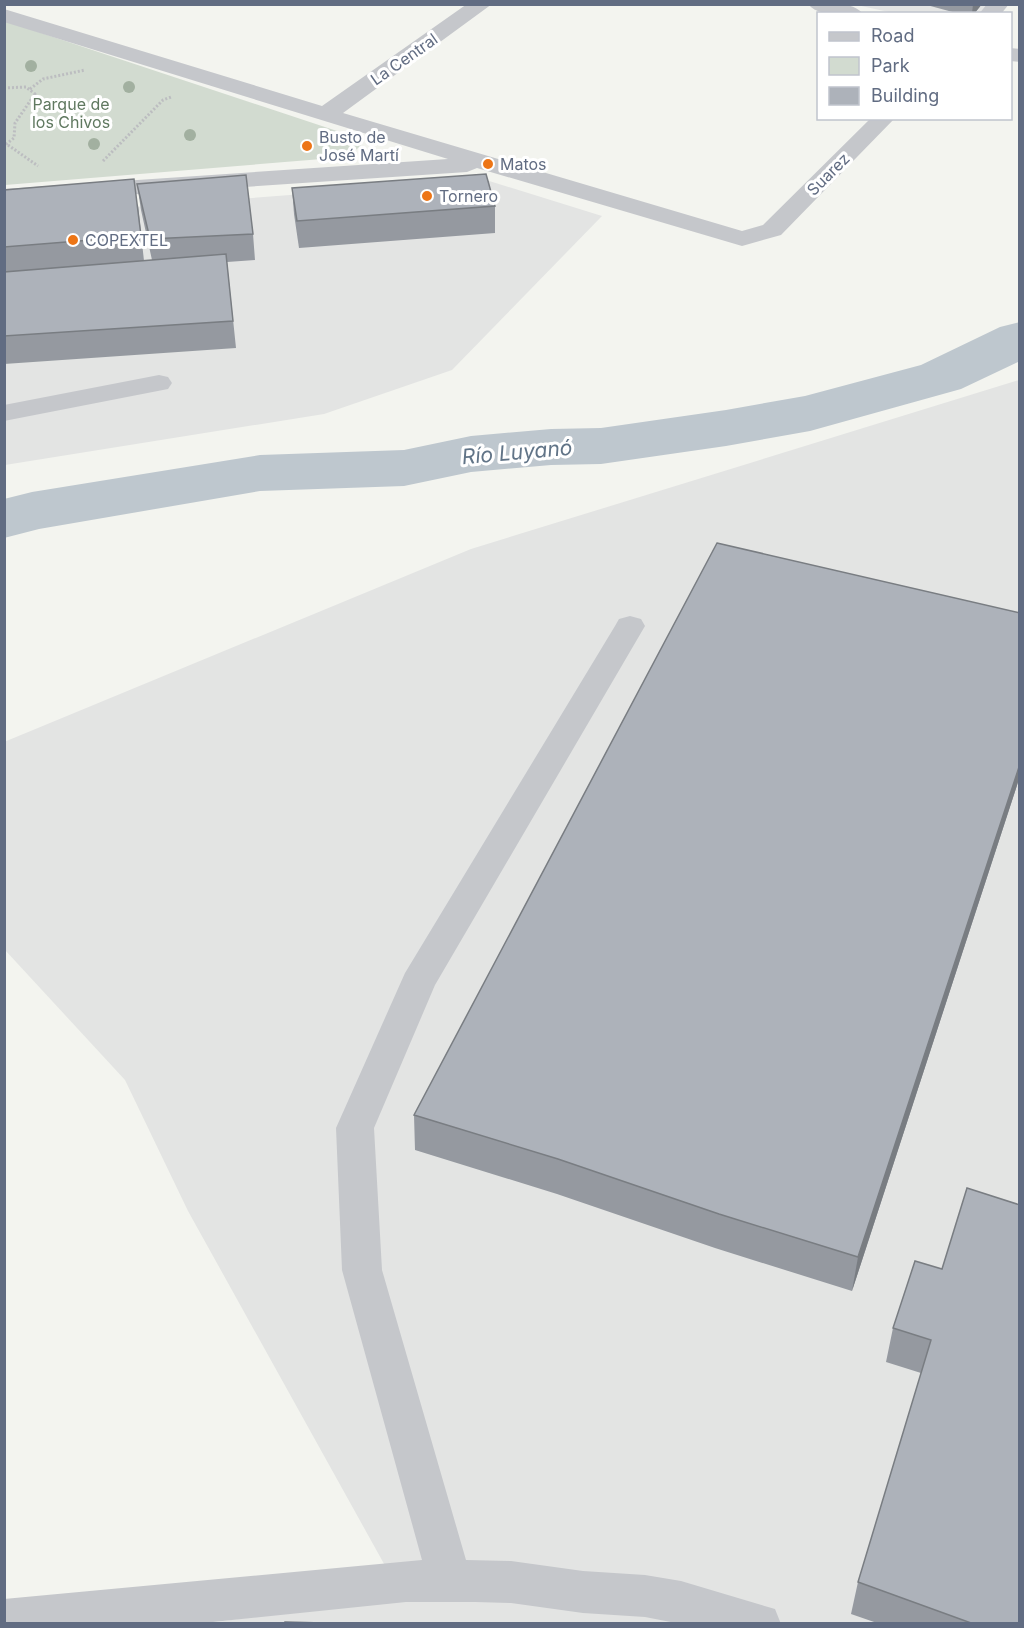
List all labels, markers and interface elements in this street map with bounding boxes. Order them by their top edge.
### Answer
legend [817,12,1012,120]
text: Road [871,25,914,46]
street label: La Central [367,29,441,89]
text: Park [871,55,910,76]
text: Building [871,85,939,106]
park label: Parque de los Chivos [32,94,110,132]
place label: Busto de José Martí [319,127,399,165]
marker: Busto de José Martí [300,139,314,153]
street label: Suarez [802,148,854,200]
place label: Matos [500,154,547,174]
marker: Matos [481,157,495,171]
place label: Tornero [439,186,498,206]
marker: Tornero [420,189,434,203]
place label: COPEXTEL [85,230,168,250]
marker: COPEXTEL [66,233,80,247]
water label: Río Luyanó [461,435,573,469]

